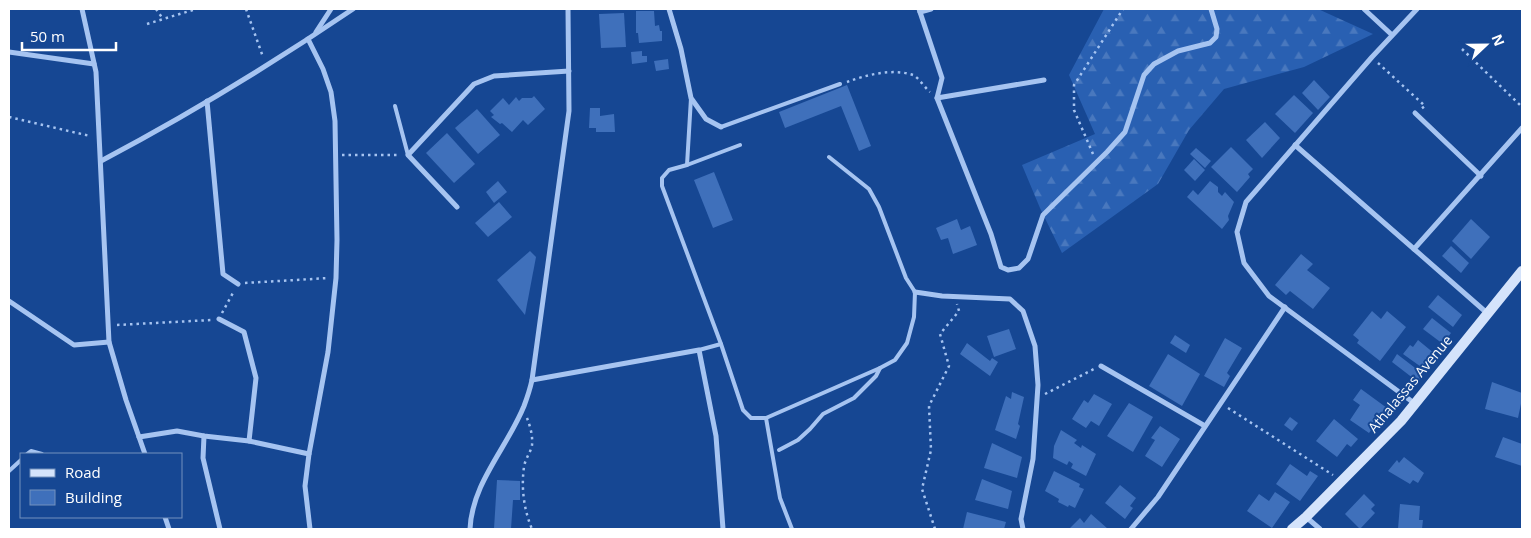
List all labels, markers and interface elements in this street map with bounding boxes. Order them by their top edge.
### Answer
scale bar [22,20,116,52]
north arrow [1461,20,1511,70]
text: 50 m [30,26,65,46]
text: N [1488,31,1509,49]
street label: Athalassas Avenue [1363,331,1456,436]
legend [20,453,182,518]
text: Road [65,462,101,482]
text: Building [65,487,122,507]

